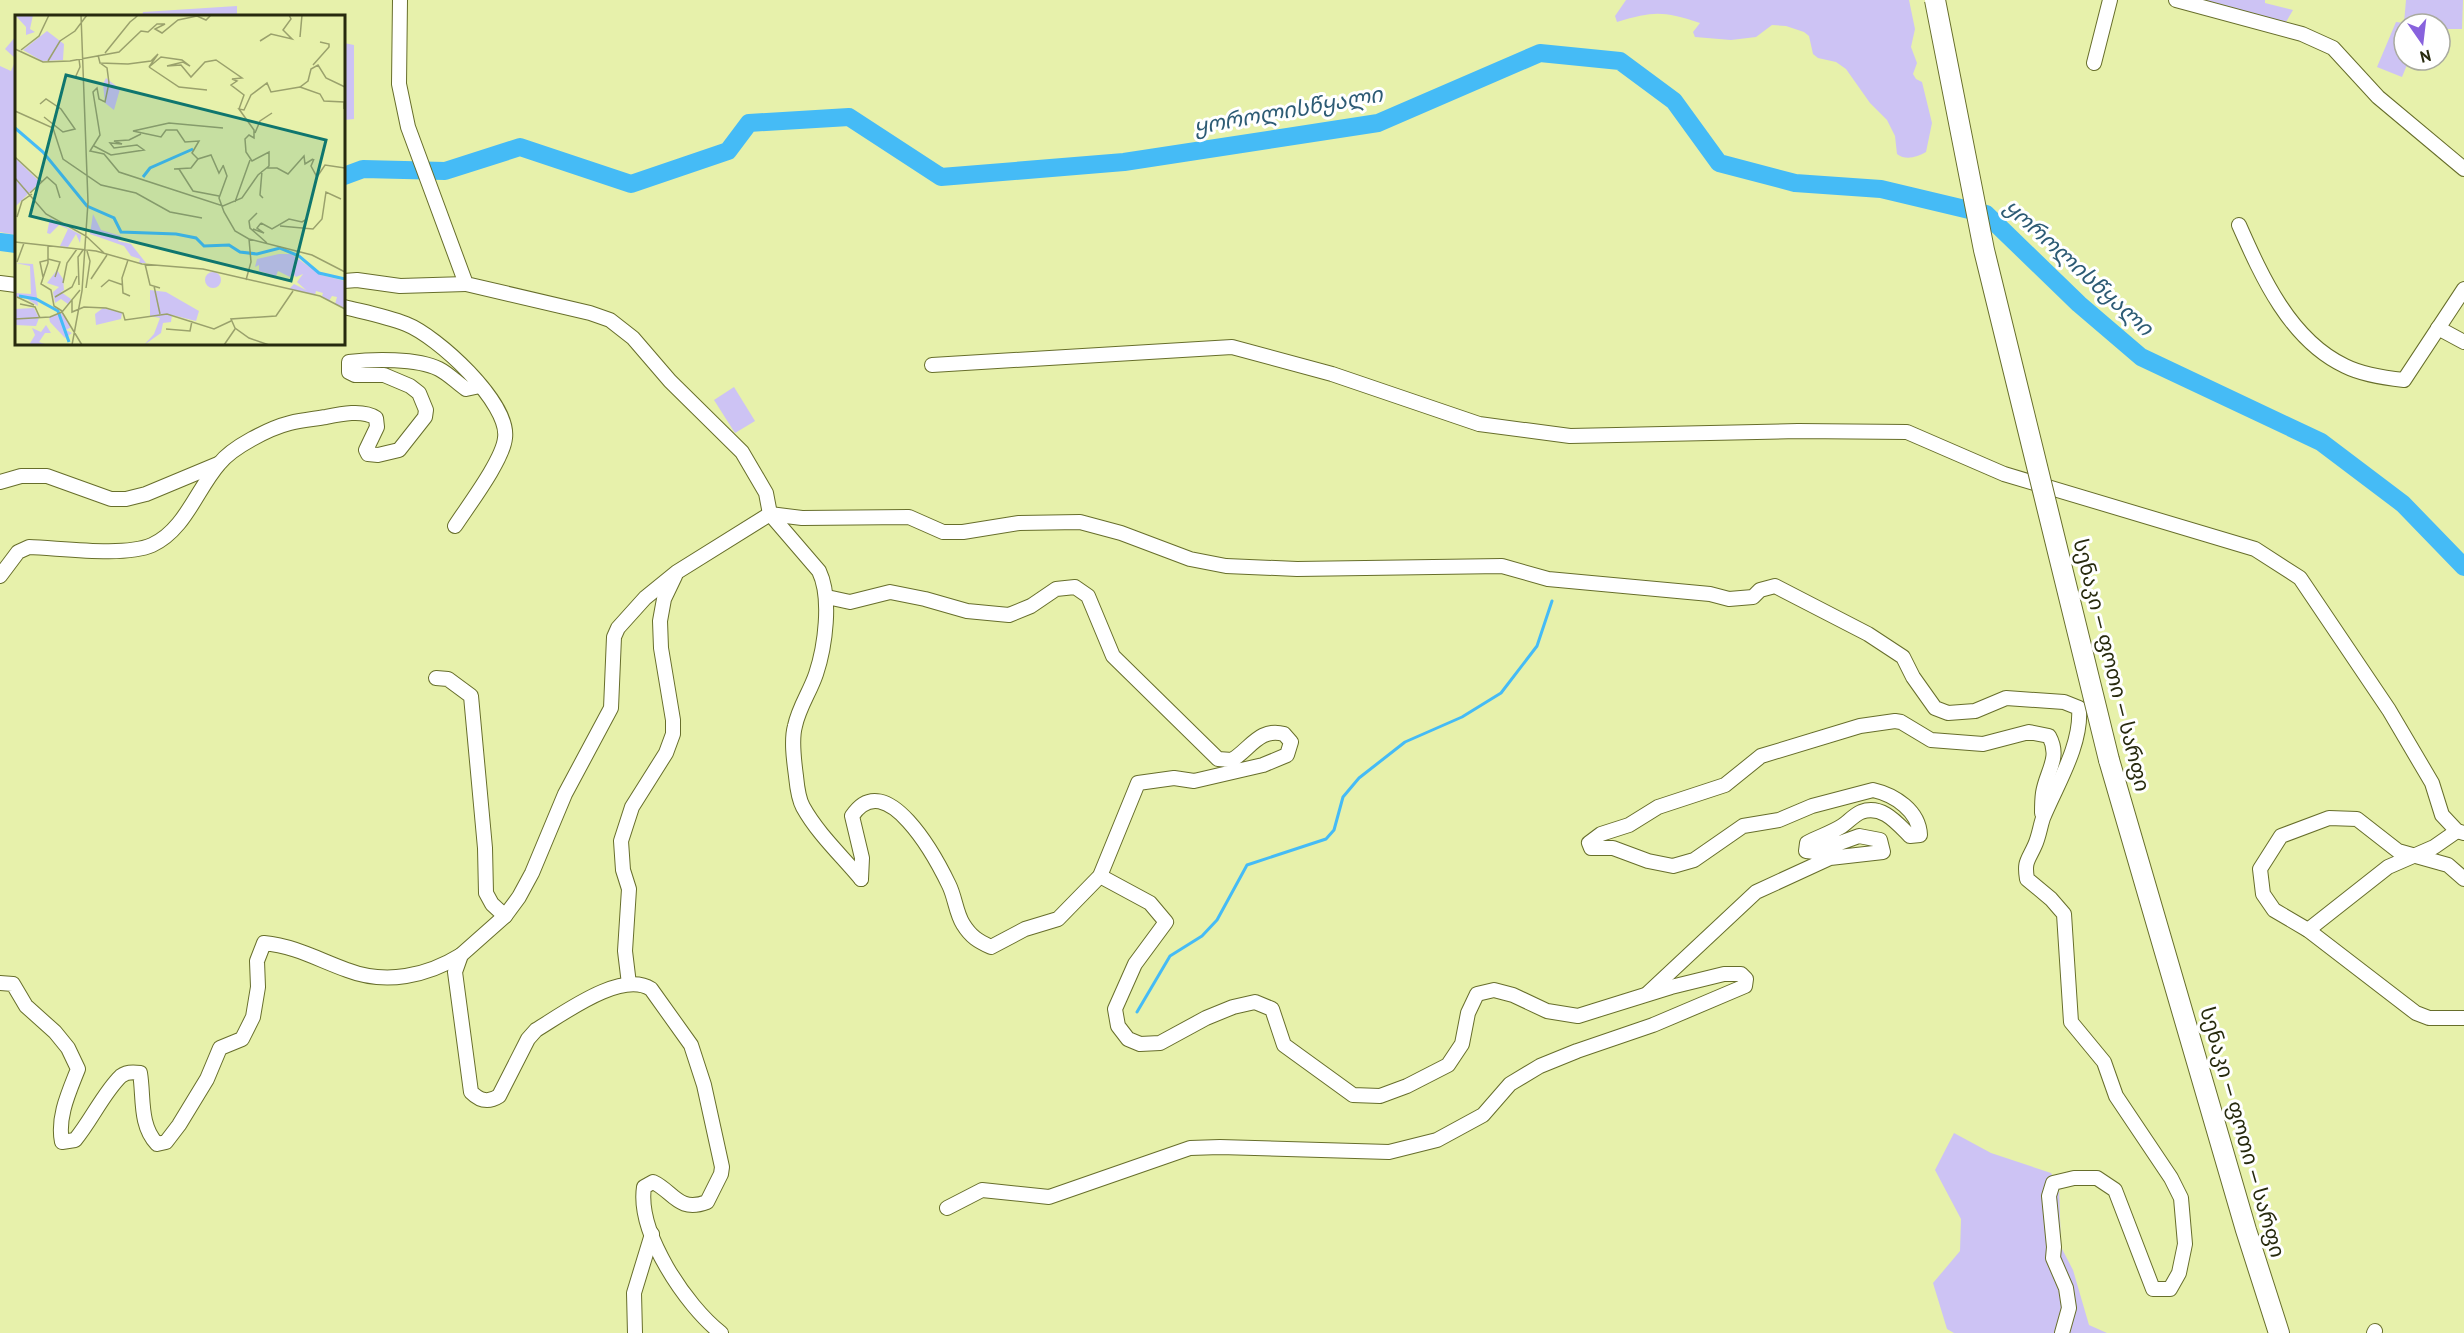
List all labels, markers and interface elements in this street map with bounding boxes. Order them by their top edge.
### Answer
north arrow [2392,12,2452,72]
inset map [15,15,345,345]
text: N [2418,46,2433,68]
water label: ყოროლისწყალი [1191,79,1386,140]
water label: ყოროლისწყალი [1999,193,2160,342]
street label: სენაკი — ფოთი — სარფი [2068,536,2156,794]
street label: სენაკი — ფოთი — სარფი [2194,1004,2292,1260]

